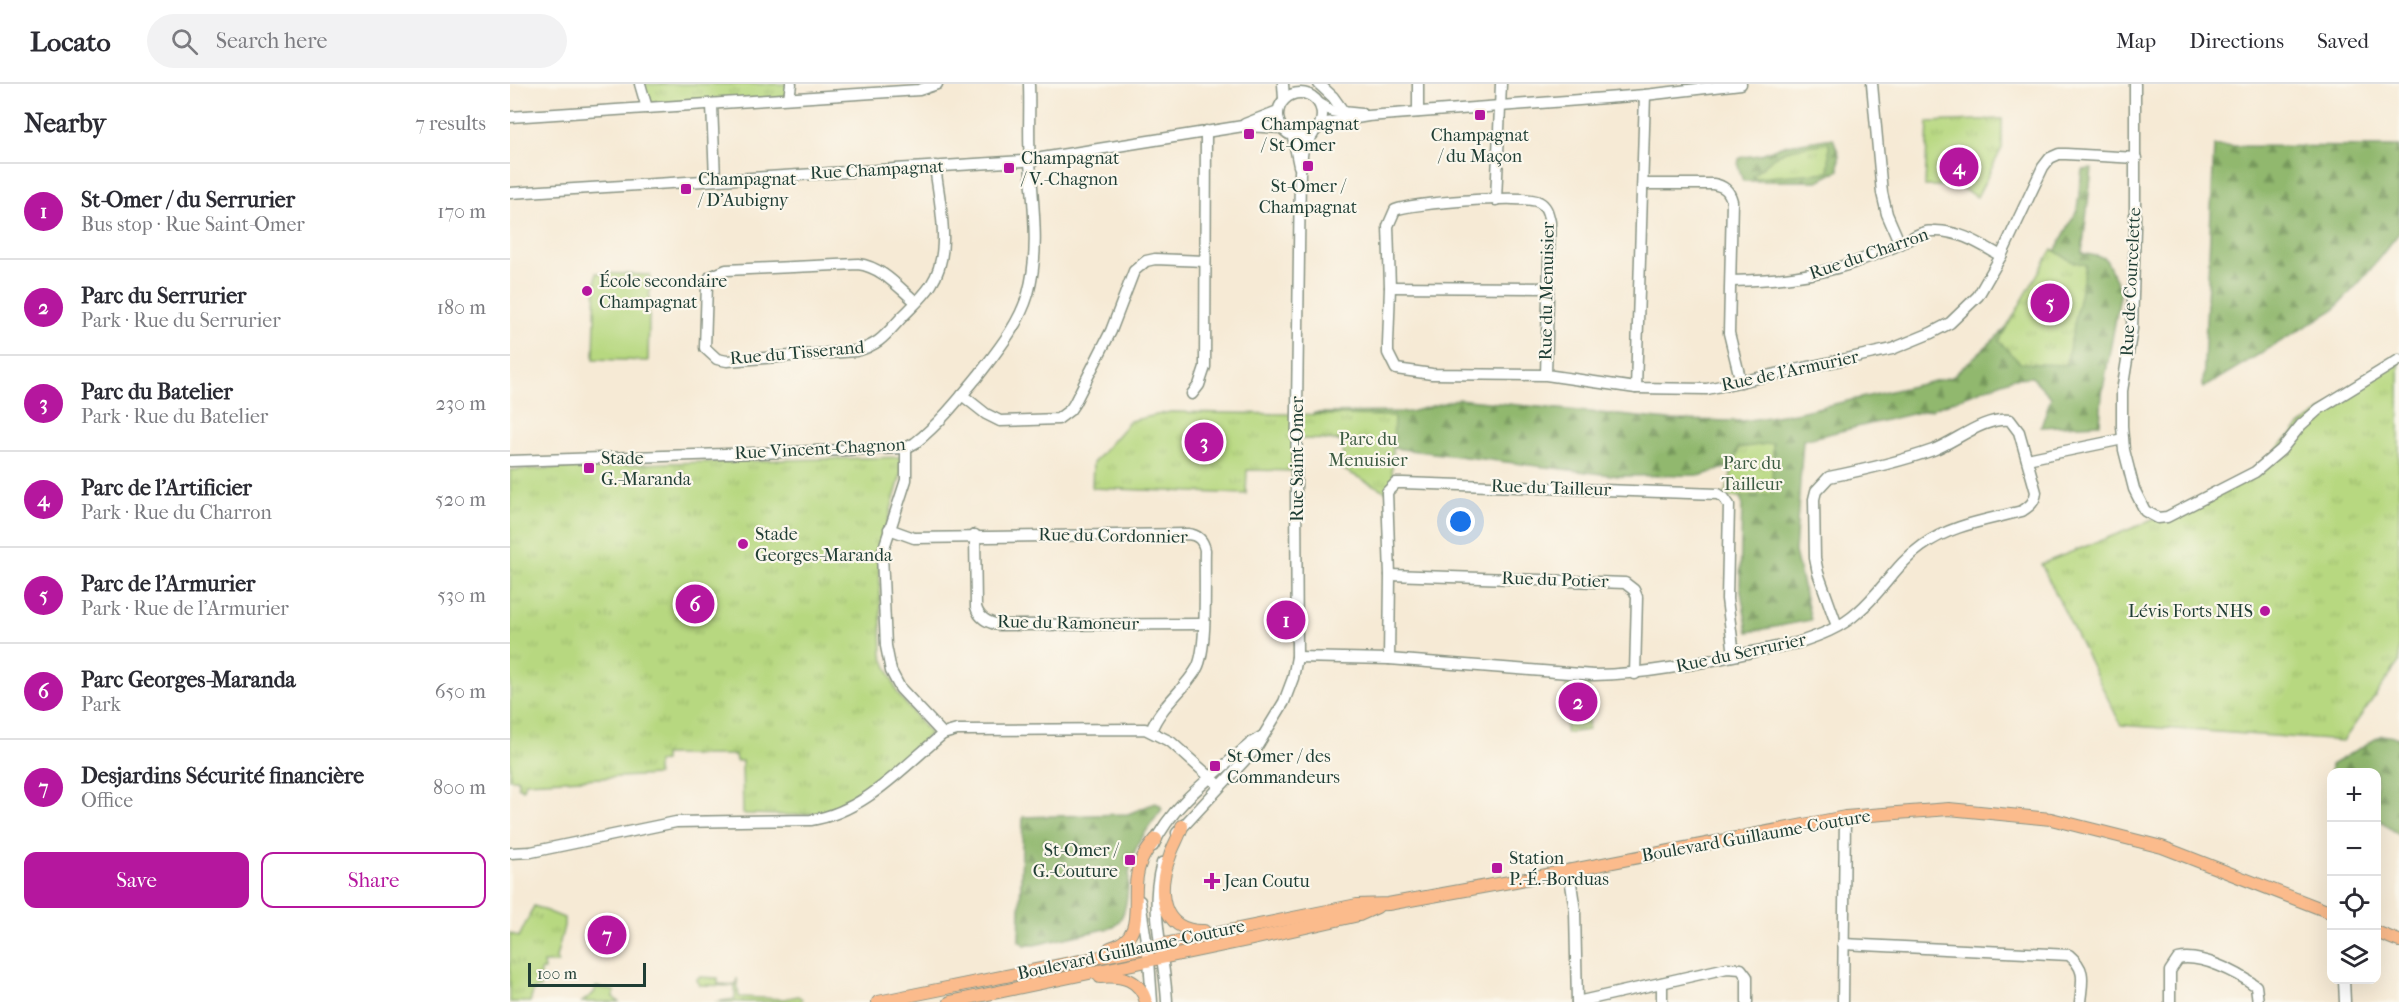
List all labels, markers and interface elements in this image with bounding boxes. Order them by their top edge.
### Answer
search box [147,14,567,68]
text: Locato [30,25,111,58]
icon: search [168,25,201,58]
text: Search here [216,28,327,54]
text: Map [2116,29,2156,53]
text: Directions [2189,29,2284,53]
text: Saved [2317,29,2369,53]
text: Nearby [24,108,106,139]
marker: Champagnat / du Maçon [1473,108,1487,122]
text: 7 results [415,112,486,135]
place label: Champagnat / St-Omer [1260,114,1360,156]
place label: Champagnat / du Maçon [1431,125,1530,167]
marker: Champagnat / St-Omer [1242,127,1256,141]
pin: 4 [1940,144,1978,190]
place label: Champagnat / V.-Chagnon [1020,148,1120,190]
street label: Rue Champagnat [809,156,945,184]
marker: St-Omer / Champagnat [1301,159,1315,173]
marker: Champagnat / V.-Chagnon [1002,161,1016,175]
place label: Champagnat / D'Aubigny [697,169,797,211]
place label: St-Omer / Champagnat [1259,176,1358,218]
marker: Champagnat / D'Aubigny [679,182,693,196]
text: St-Omer / du Serrurier [81,187,295,213]
text: 1 [40,200,47,223]
text: 170 m [437,200,486,223]
street label: Rue de Courcelette [2117,207,2145,357]
text: Bus stop · Rue Saint-Omer [81,213,305,236]
street label: Rue du Menuisier [1535,221,1559,361]
street label: Rue du Charron [1807,224,1932,284]
place label: École secondaire Champagnat [599,270,727,313]
pin: 5 [2030,280,2070,326]
text: Parc du Serrurier [81,283,246,309]
marker: École secondaire Champagnat [580,284,594,298]
text: 2 [38,296,49,319]
text: 180 m [437,296,486,319]
text: Park · Rue du Serrurier [81,309,281,332]
street label: Rue du Tisserand [729,337,865,369]
street label: Rue de l'Armurier [1719,346,1861,396]
text: Parc du Batelier [81,379,233,405]
text: 3 [39,392,48,415]
text: 230 m [436,392,486,415]
street label: Rue Saint-Omer [1287,396,1308,522]
text: Park · Rue du Batelier [81,405,268,428]
pin: 3 [1184,420,1224,464]
park label: Parc du Menuisier [1328,429,1408,471]
street label: Rue Vincent-Chagnon [734,434,907,464]
place label: Stade G.-Maranda [601,448,692,490]
park label: Parc du Tailleur [1722,453,1783,495]
marker: Stade G.-Maranda [582,461,596,475]
text: Parc de l'Artificier [81,475,252,501]
street label: Rue du Tailleur [1491,475,1612,501]
text: 4 [38,488,49,511]
text: 520 m [435,488,486,511]
text: Park · Rue du Charron [81,501,272,524]
your location [1446,507,1475,536]
place label: Stade Georges-Maranda [755,524,893,566]
street label: Rue du Cordonnier [1038,524,1188,548]
marker: Stade Georges-Maranda [736,537,750,551]
street label: Rue du Potier [1501,568,1609,592]
text: Parc de l'Armurier [81,571,255,597]
pin: 6 [676,582,714,626]
text: 5 [39,584,48,607]
text: 530 m [437,584,486,607]
text: Park · Rue de l'Armurier [81,597,289,620]
pin: 1 [1266,598,1306,642]
place label: Lévis Forts NHS [2128,601,2253,622]
marker: Lévis Forts NHS [2258,604,2272,618]
street label: Rue du Ramoneur [997,611,1140,635]
street label: Rue du Serrurier [1674,629,1808,677]
text: Parc Georges-Maranda [81,667,296,693]
text: 6 [38,680,49,703]
text: 650 m [435,680,486,703]
pin: 2 [1558,680,1598,724]
text: Park [81,693,121,716]
place label: St-Omer / des Commandeurs [1227,746,1340,788]
marker: St-Omer / des Commandeurs [1208,759,1222,773]
text: Desjardins Sécurité financière [81,763,364,789]
map controls [2327,768,2381,984]
button: + [2327,768,2381,822]
text: 7 [39,776,48,799]
text: 800 m [433,776,486,799]
text: Office [81,789,133,812]
street label: Boulevard Guillaume-Couture [1640,805,1872,866]
button: − [2327,822,2381,876]
place label: St-Omer / G.-Couture [1033,840,1120,882]
place label: Station P.-É.-Borduas [1509,848,1609,890]
button: Save [24,852,249,908]
button: Share [261,852,486,908]
marker: St-Omer / G.-Couture [1123,853,1137,867]
marker: Station P.-É.-Borduas [1490,861,1504,875]
place label: Jean Coutu [1222,871,1310,892]
marker: Jean Coutu [1205,874,1219,888]
button: locate [2327,876,2381,930]
pin: 7 [588,912,626,958]
street label: Boulevard Guillaume-Couture [1015,916,1247,984]
button: layers [2327,930,2381,984]
scale bar [528,960,646,988]
text: 100 m [537,964,577,983]

